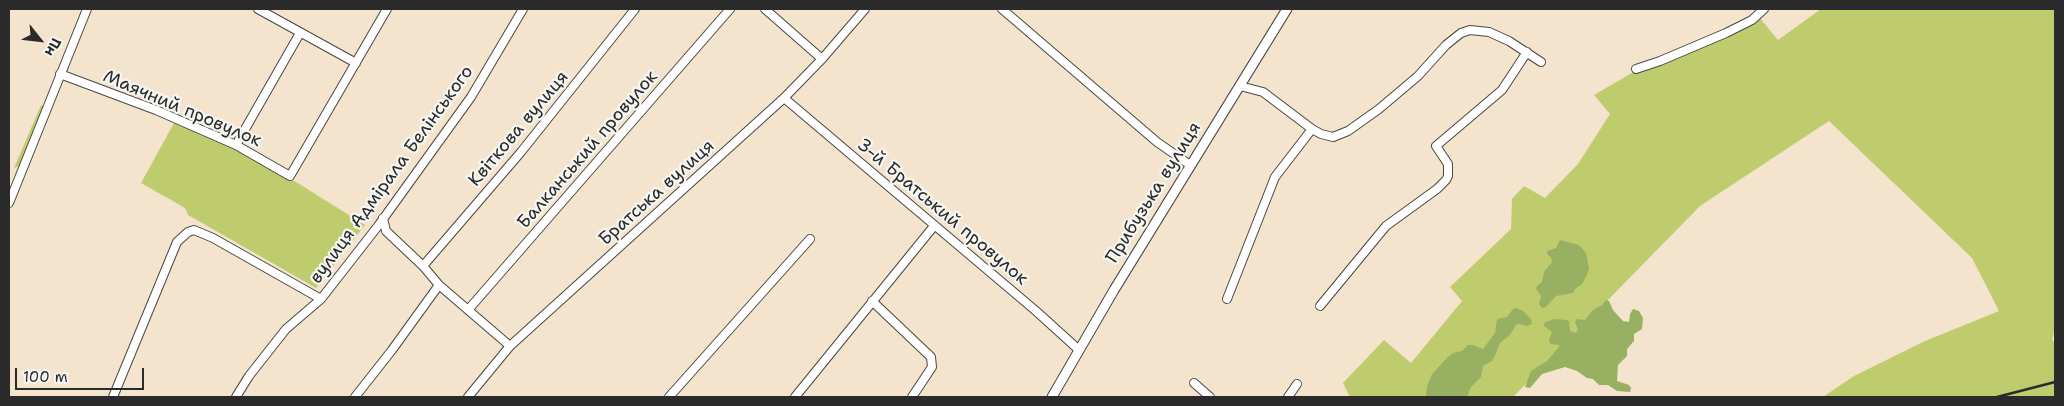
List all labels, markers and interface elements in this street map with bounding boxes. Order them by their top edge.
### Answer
north arrow [15,15,65,65]
text: Пн [41,35,65,60]
street label: вулиця Адмірала Белінського [306,62,478,288]
street label: Маячний провулок [100,66,264,152]
street label: Балканський провулок [513,66,663,234]
street label: Квіткова вулиця [464,67,574,191]
street label: Прибузька вулиця [1102,119,1206,267]
street label: 3-й Братський провулок [852,134,1032,290]
street label: Братська вулиця [595,135,719,251]
scale bar [18,358,146,390]
text: 100 m [23,367,68,387]

